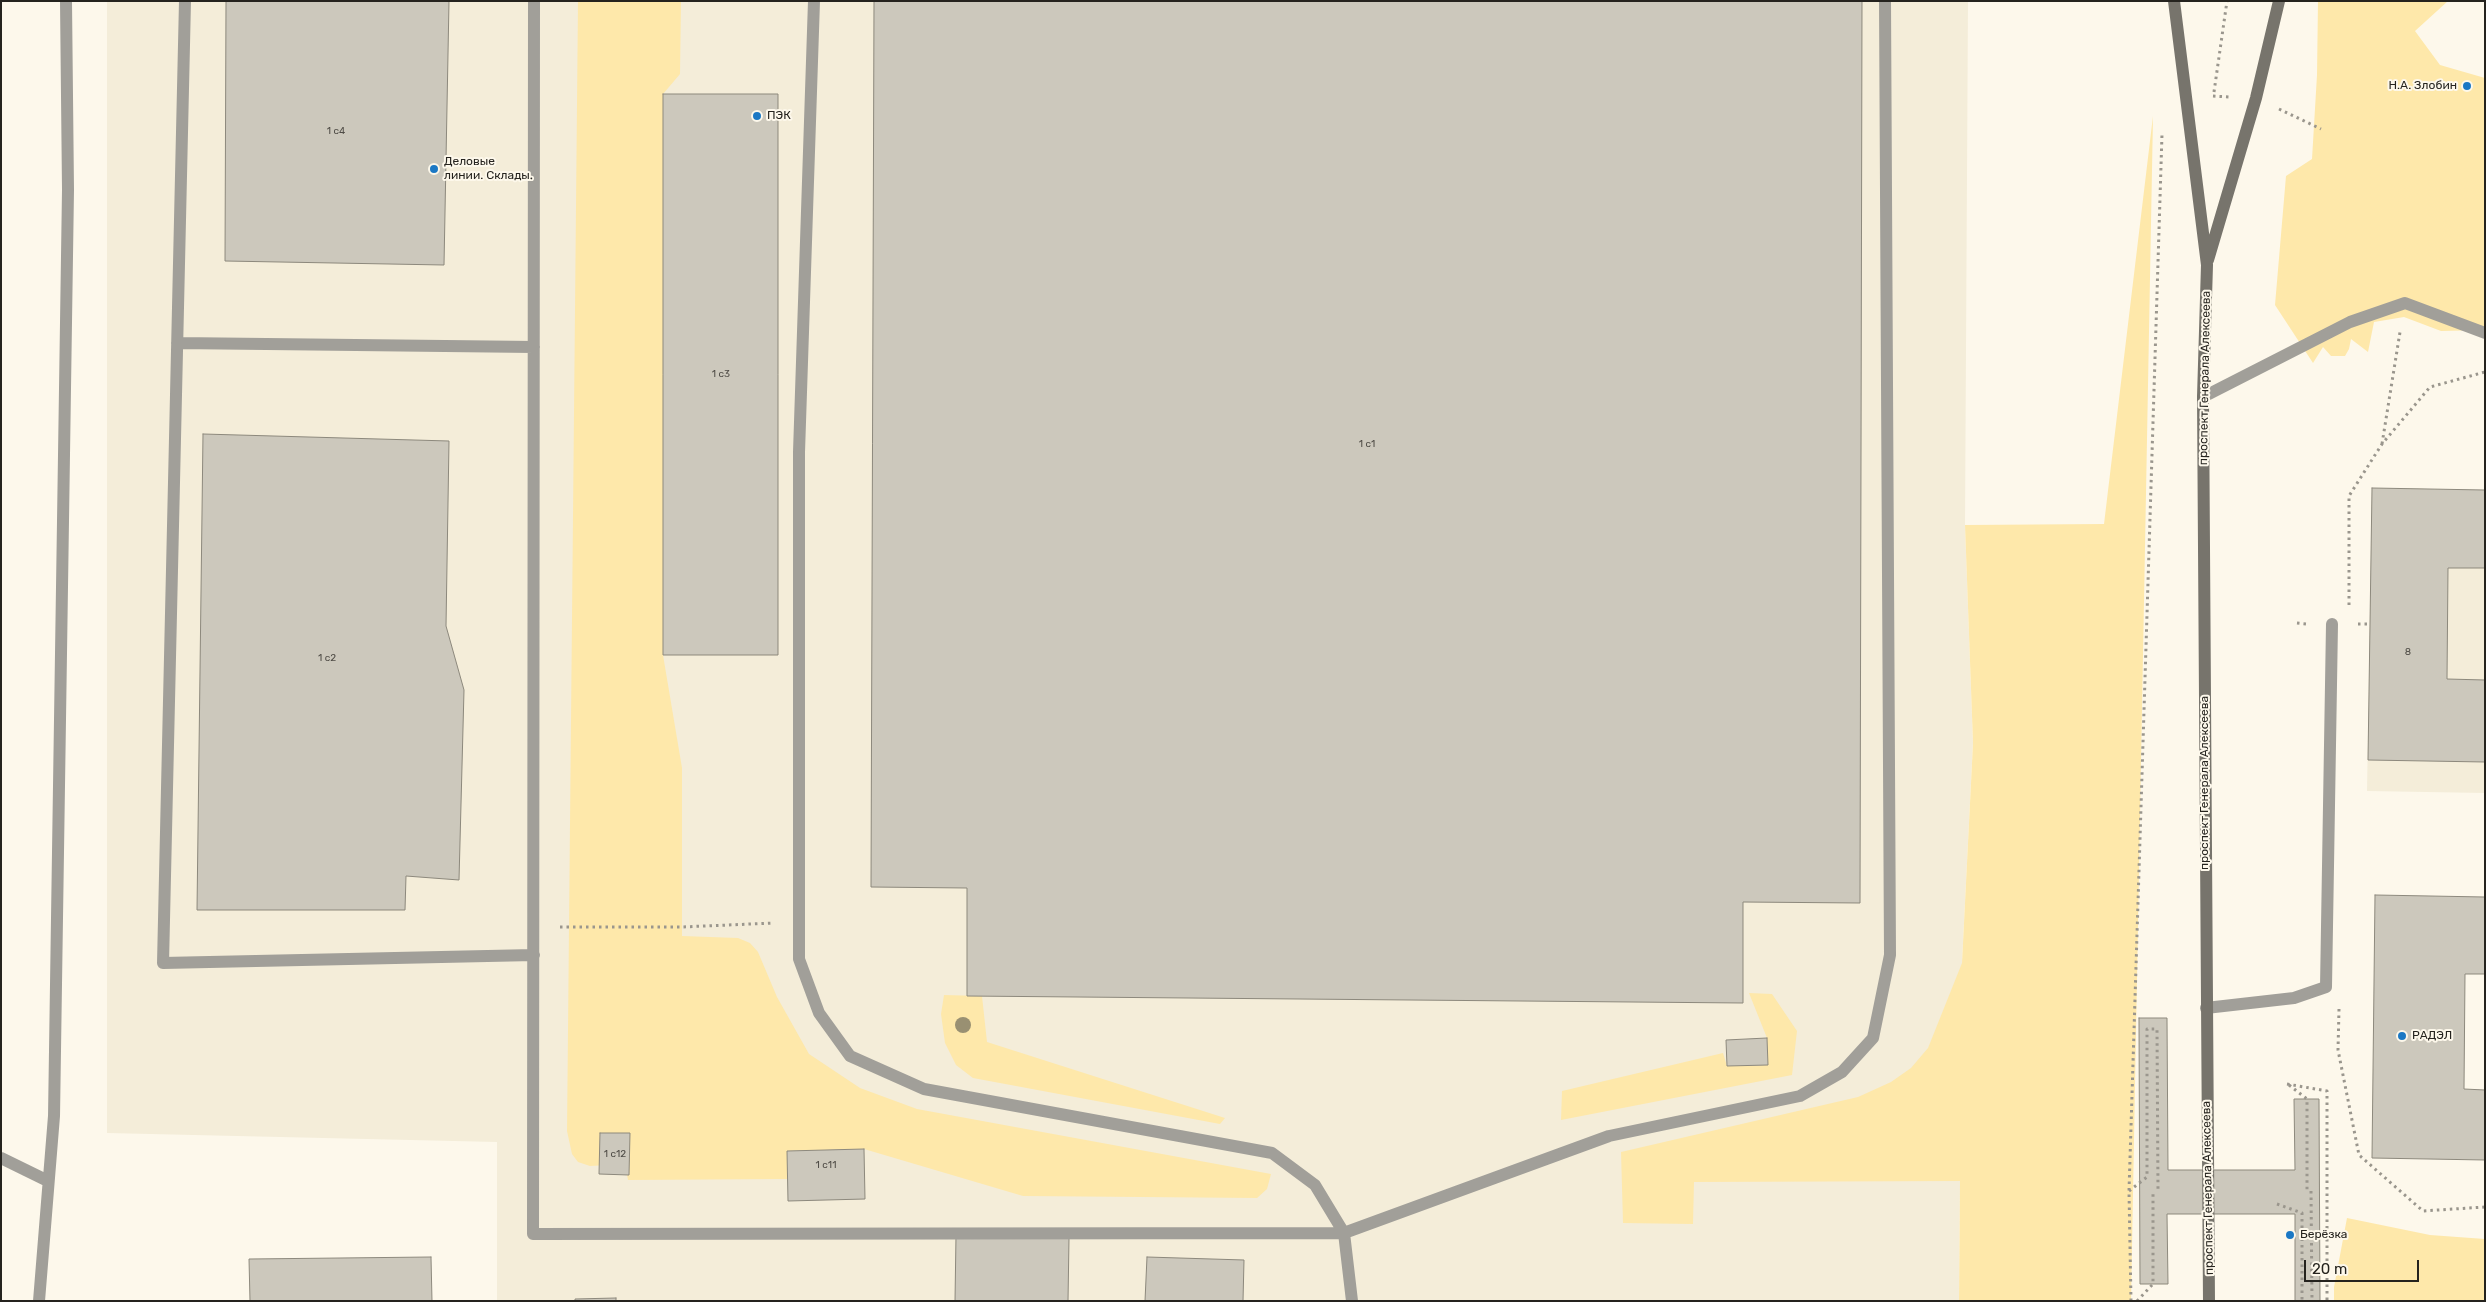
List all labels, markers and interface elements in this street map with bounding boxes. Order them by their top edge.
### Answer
place label: Н.А. Злобин [2389,79,2457,93]
marker: Н.А. Злобин [2461,80,2473,92]
place label: ПЭК [767,109,791,123]
marker: ПЭК [751,110,763,122]
house number: 1 с4 [327,125,345,137]
place label: Деловые линии. Склады. [444,155,533,183]
marker: Деловые линии. Склады. [428,163,440,175]
street label: проспект Генерала Алексеева [2196,291,2214,465]
house number: 1 с3 [712,368,730,380]
house number: 1 с1 [1359,438,1375,450]
house number: 8 [2405,646,2411,658]
house number: 1 с2 [318,652,336,664]
street label: проспект Генерала Алексеева [2198,696,2212,870]
place label: РАДЭЛ [2412,1029,2452,1043]
marker: РАДЭЛ [2396,1030,2408,1042]
street label: проспект Генерала Алексеева [2199,1101,2217,1275]
house number: 1 с12 [604,1148,626,1160]
house number: 1 с11 [816,1159,836,1171]
place label: Берёзка [2300,1228,2347,1242]
marker: Берёзка [2284,1229,2296,1241]
scale bar [2306,1250,2421,1282]
text: 20 m [2312,1260,2347,1278]

